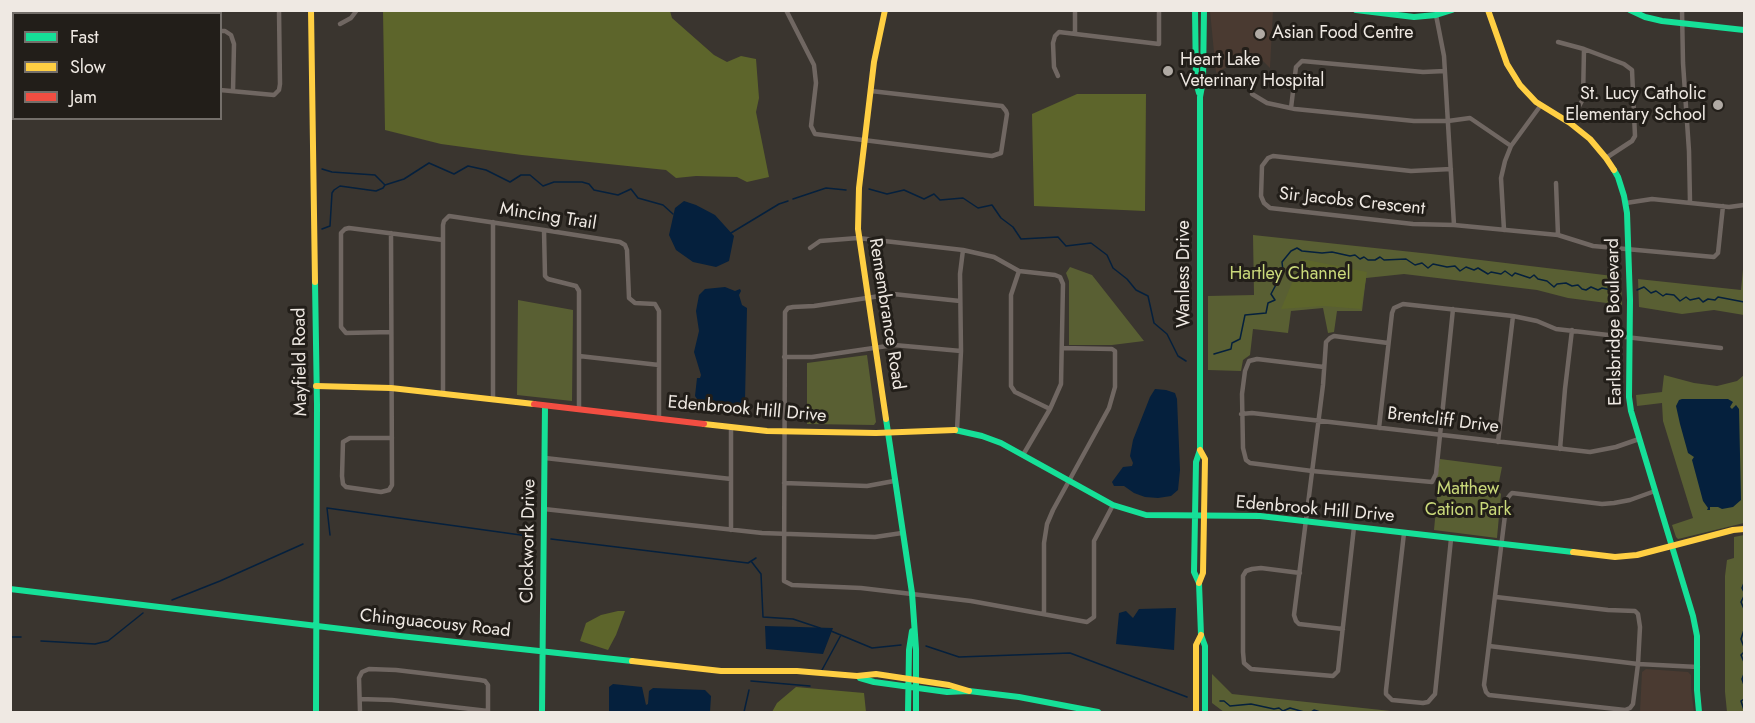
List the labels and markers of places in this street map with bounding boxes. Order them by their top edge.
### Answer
place label: Asian Food Centre [1272,23,1414,45]
marker: Asian Food Centre [1253,27,1267,41]
place label: Heart Lake Veterinary Hospital [1180,50,1324,92]
marker: Heart Lake Veterinary Hospital [1161,64,1175,78]
place label: St. Lucy Catholic Elementary School [1565,84,1706,127]
marker: St. Lucy Catholic Elementary School [1711,98,1725,112]

